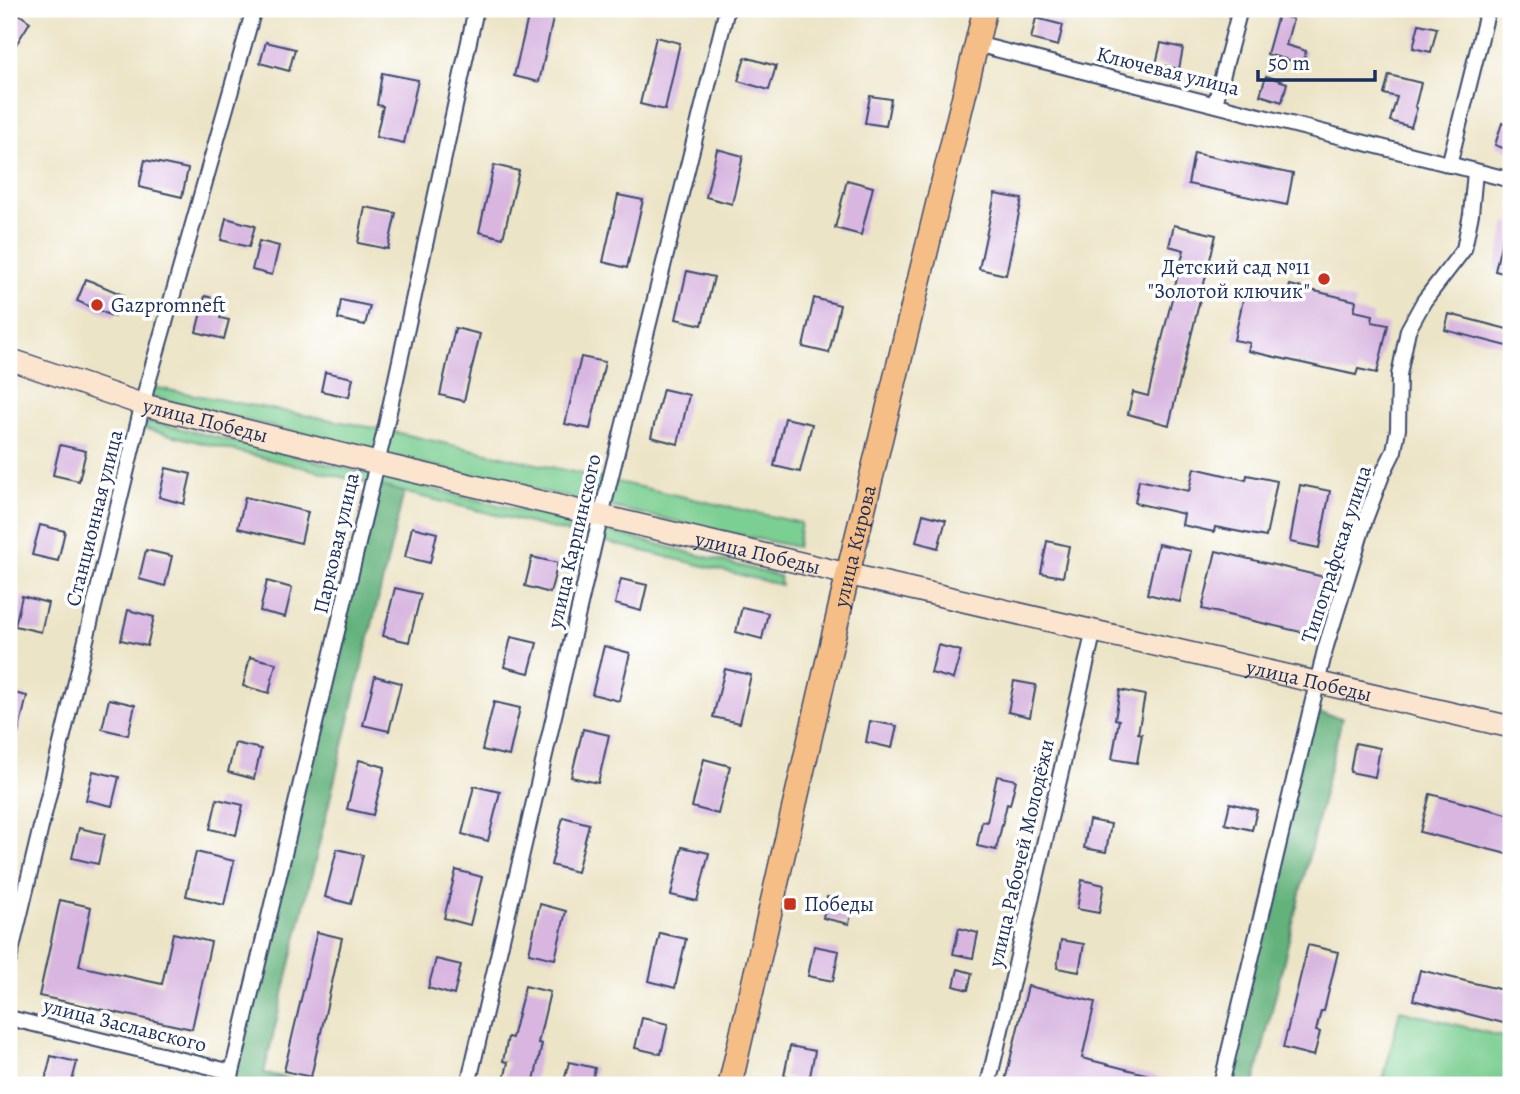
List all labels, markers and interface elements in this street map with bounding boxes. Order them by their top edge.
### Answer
scale bar [1258,38,1375,82]
street label: Ключевая улица [1094,40,1243,102]
text: 50 m [1268,49,1310,77]
place label: Детский сад №11 "Золотой ключик" [1148,253,1310,305]
marker: Детский сад №11 "Золотой ключик" [1316,271,1332,287]
place label: Gazpromneft [111,291,226,319]
marker: Gazpromneft [89,297,105,313]
street label: улица Победы [139,391,271,449]
street label: Станционная улица [59,426,130,609]
street label: улица Карпинского [540,451,608,632]
street label: Типографская улица [1294,461,1378,646]
street label: Парковая улица [306,469,366,616]
street label: улица Кирова [826,482,883,611]
street label: улица Победы [691,524,823,581]
street label: улица Победы [1243,652,1375,709]
street label: улица Рабочей Молодёжи [981,736,1061,971]
place label: Победы [804,890,874,918]
marker: Победы [782,896,798,912]
street label: улица Заславского [39,991,210,1059]

